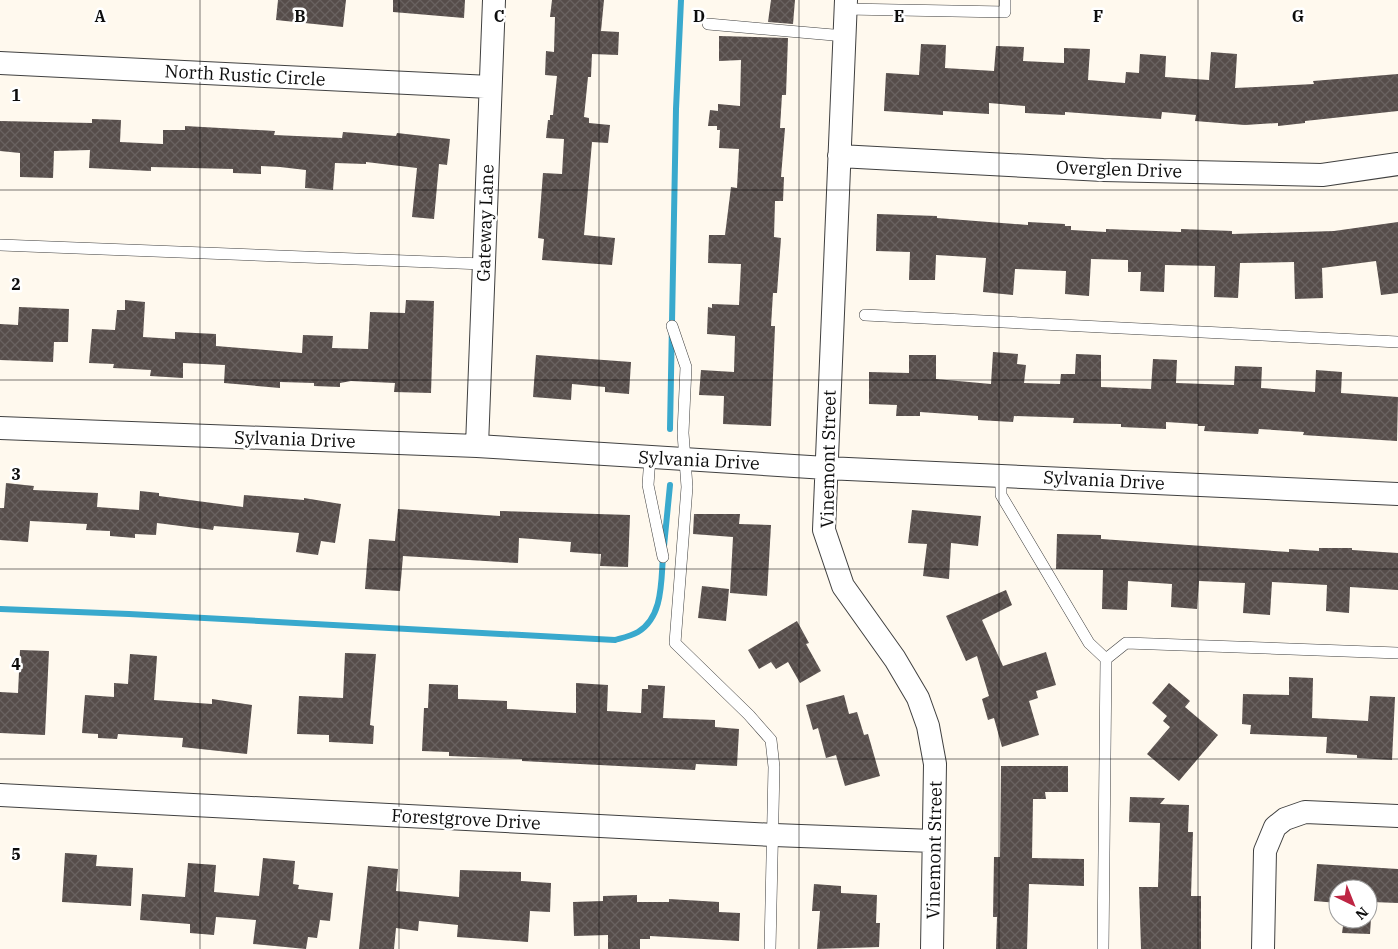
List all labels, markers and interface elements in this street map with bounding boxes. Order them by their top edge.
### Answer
text: A [94,6,106,26]
text: B [294,6,306,26]
text: C [494,6,504,26]
text: D [693,6,705,26]
text: E [894,6,904,26]
text: F [1093,6,1103,26]
text: G [1292,6,1304,26]
street label: North Rustic Circle [164,59,326,91]
text: 1 [11,85,21,105]
street label: Overglen Drive [1056,155,1182,183]
street label: Gateway Lane [471,164,499,282]
text: 2 [11,274,21,294]
street label: Vinemont Street [815,390,841,528]
street label: Sylvania Drive [234,425,356,453]
street label: Sylvania Drive [638,445,760,475]
text: 3 [11,464,21,484]
street label: Sylvania Drive [1043,465,1165,495]
text: 4 [11,654,21,674]
street label: Vinemont Street [921,781,947,919]
street label: Forestgrove Drive [391,804,541,834]
text: 5 [11,844,21,864]
north arrow [1328,879,1378,929]
text: N [1352,903,1372,924]

